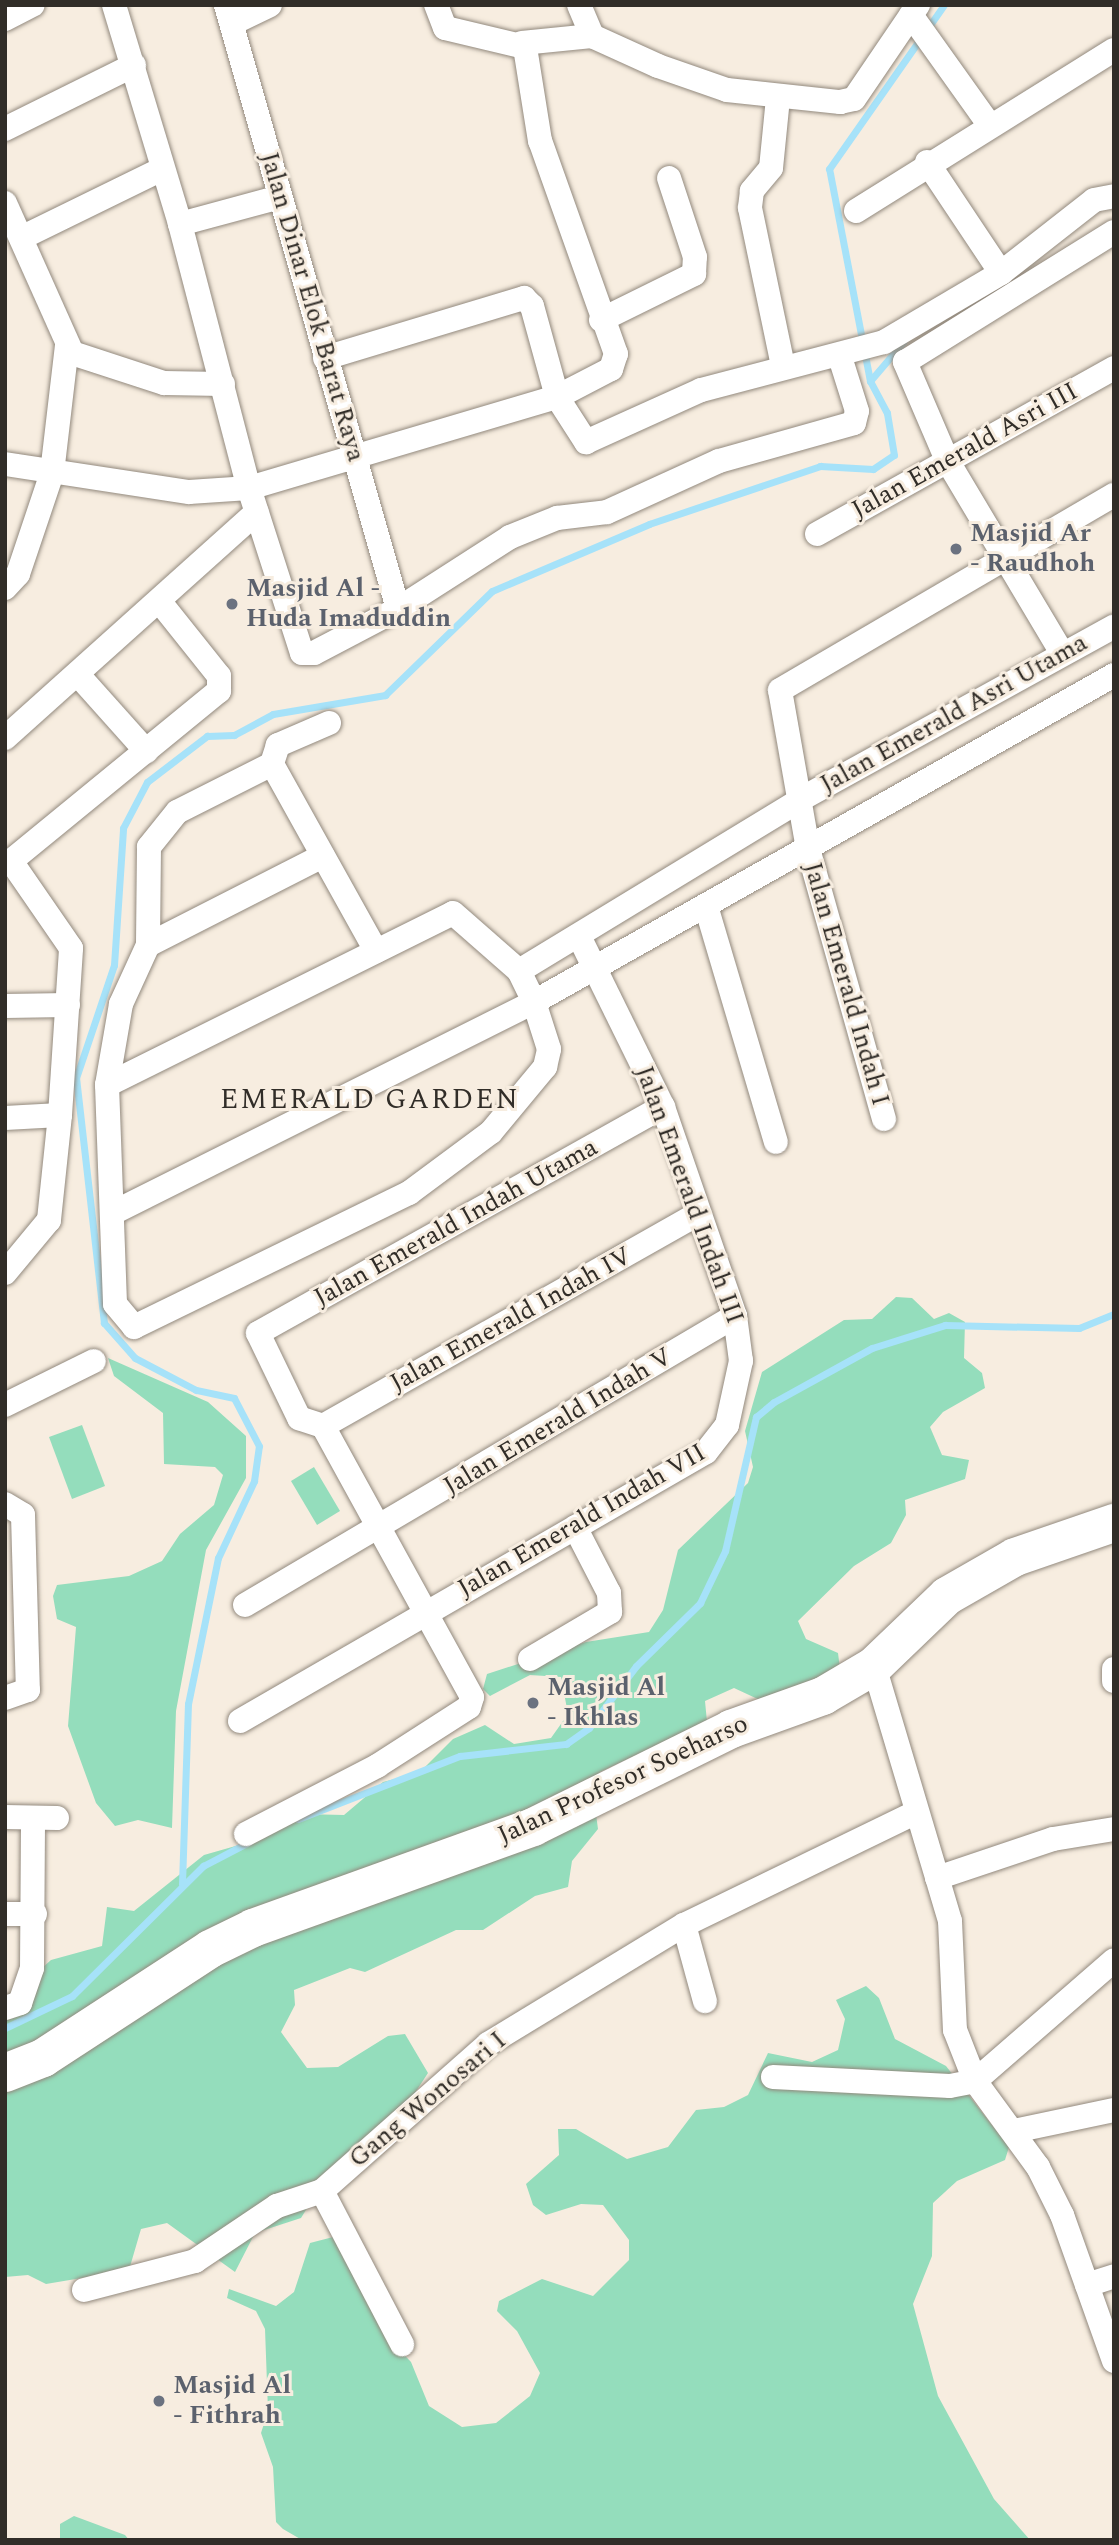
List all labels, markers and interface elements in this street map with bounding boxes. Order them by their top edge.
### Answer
street label: Jalan Dinar Elok Barat Raya [253,149,371,465]
street label: Jalan Emerald Asri III [847,376,1083,526]
place label: Masjid Ar - Raudhoh [970,518,1095,580]
marker: Masjid Ar - Raudhoh [948,541,964,557]
place label: Masjid Al - Huda Imaduddin [246,573,451,634]
marker: Masjid Al - Huda Imaduddin [224,596,240,612]
street label: Jalan Emerald Asri Utama [815,627,1093,801]
street label: Jalan Emerald Indah I [796,859,896,1109]
street label: Jalan Emerald Indah III [628,1062,750,1328]
district label: EMERALD GARDEN [222,1083,518,1117]
street label: Jalan Emerald Indah Utama [309,1132,603,1314]
street label: Jalan Emerald Indah IV [385,1241,637,1399]
street label: Jalan Emerald Indah V [438,1341,678,1503]
street label: Jalan Emerald Indah VII [452,1437,712,1605]
place label: Masjid Al - Ikhlas [547,1672,665,1734]
marker: Masjid Al - Ikhlas [525,1695,541,1711]
street label: Jalan Profesor Soeharso [493,1708,753,1852]
street label: Gang Wonosari I [343,2025,513,2175]
place label: Masjid Al - Fithrah [173,2370,291,2432]
marker: Masjid Al - Fithrah [151,2393,167,2409]

